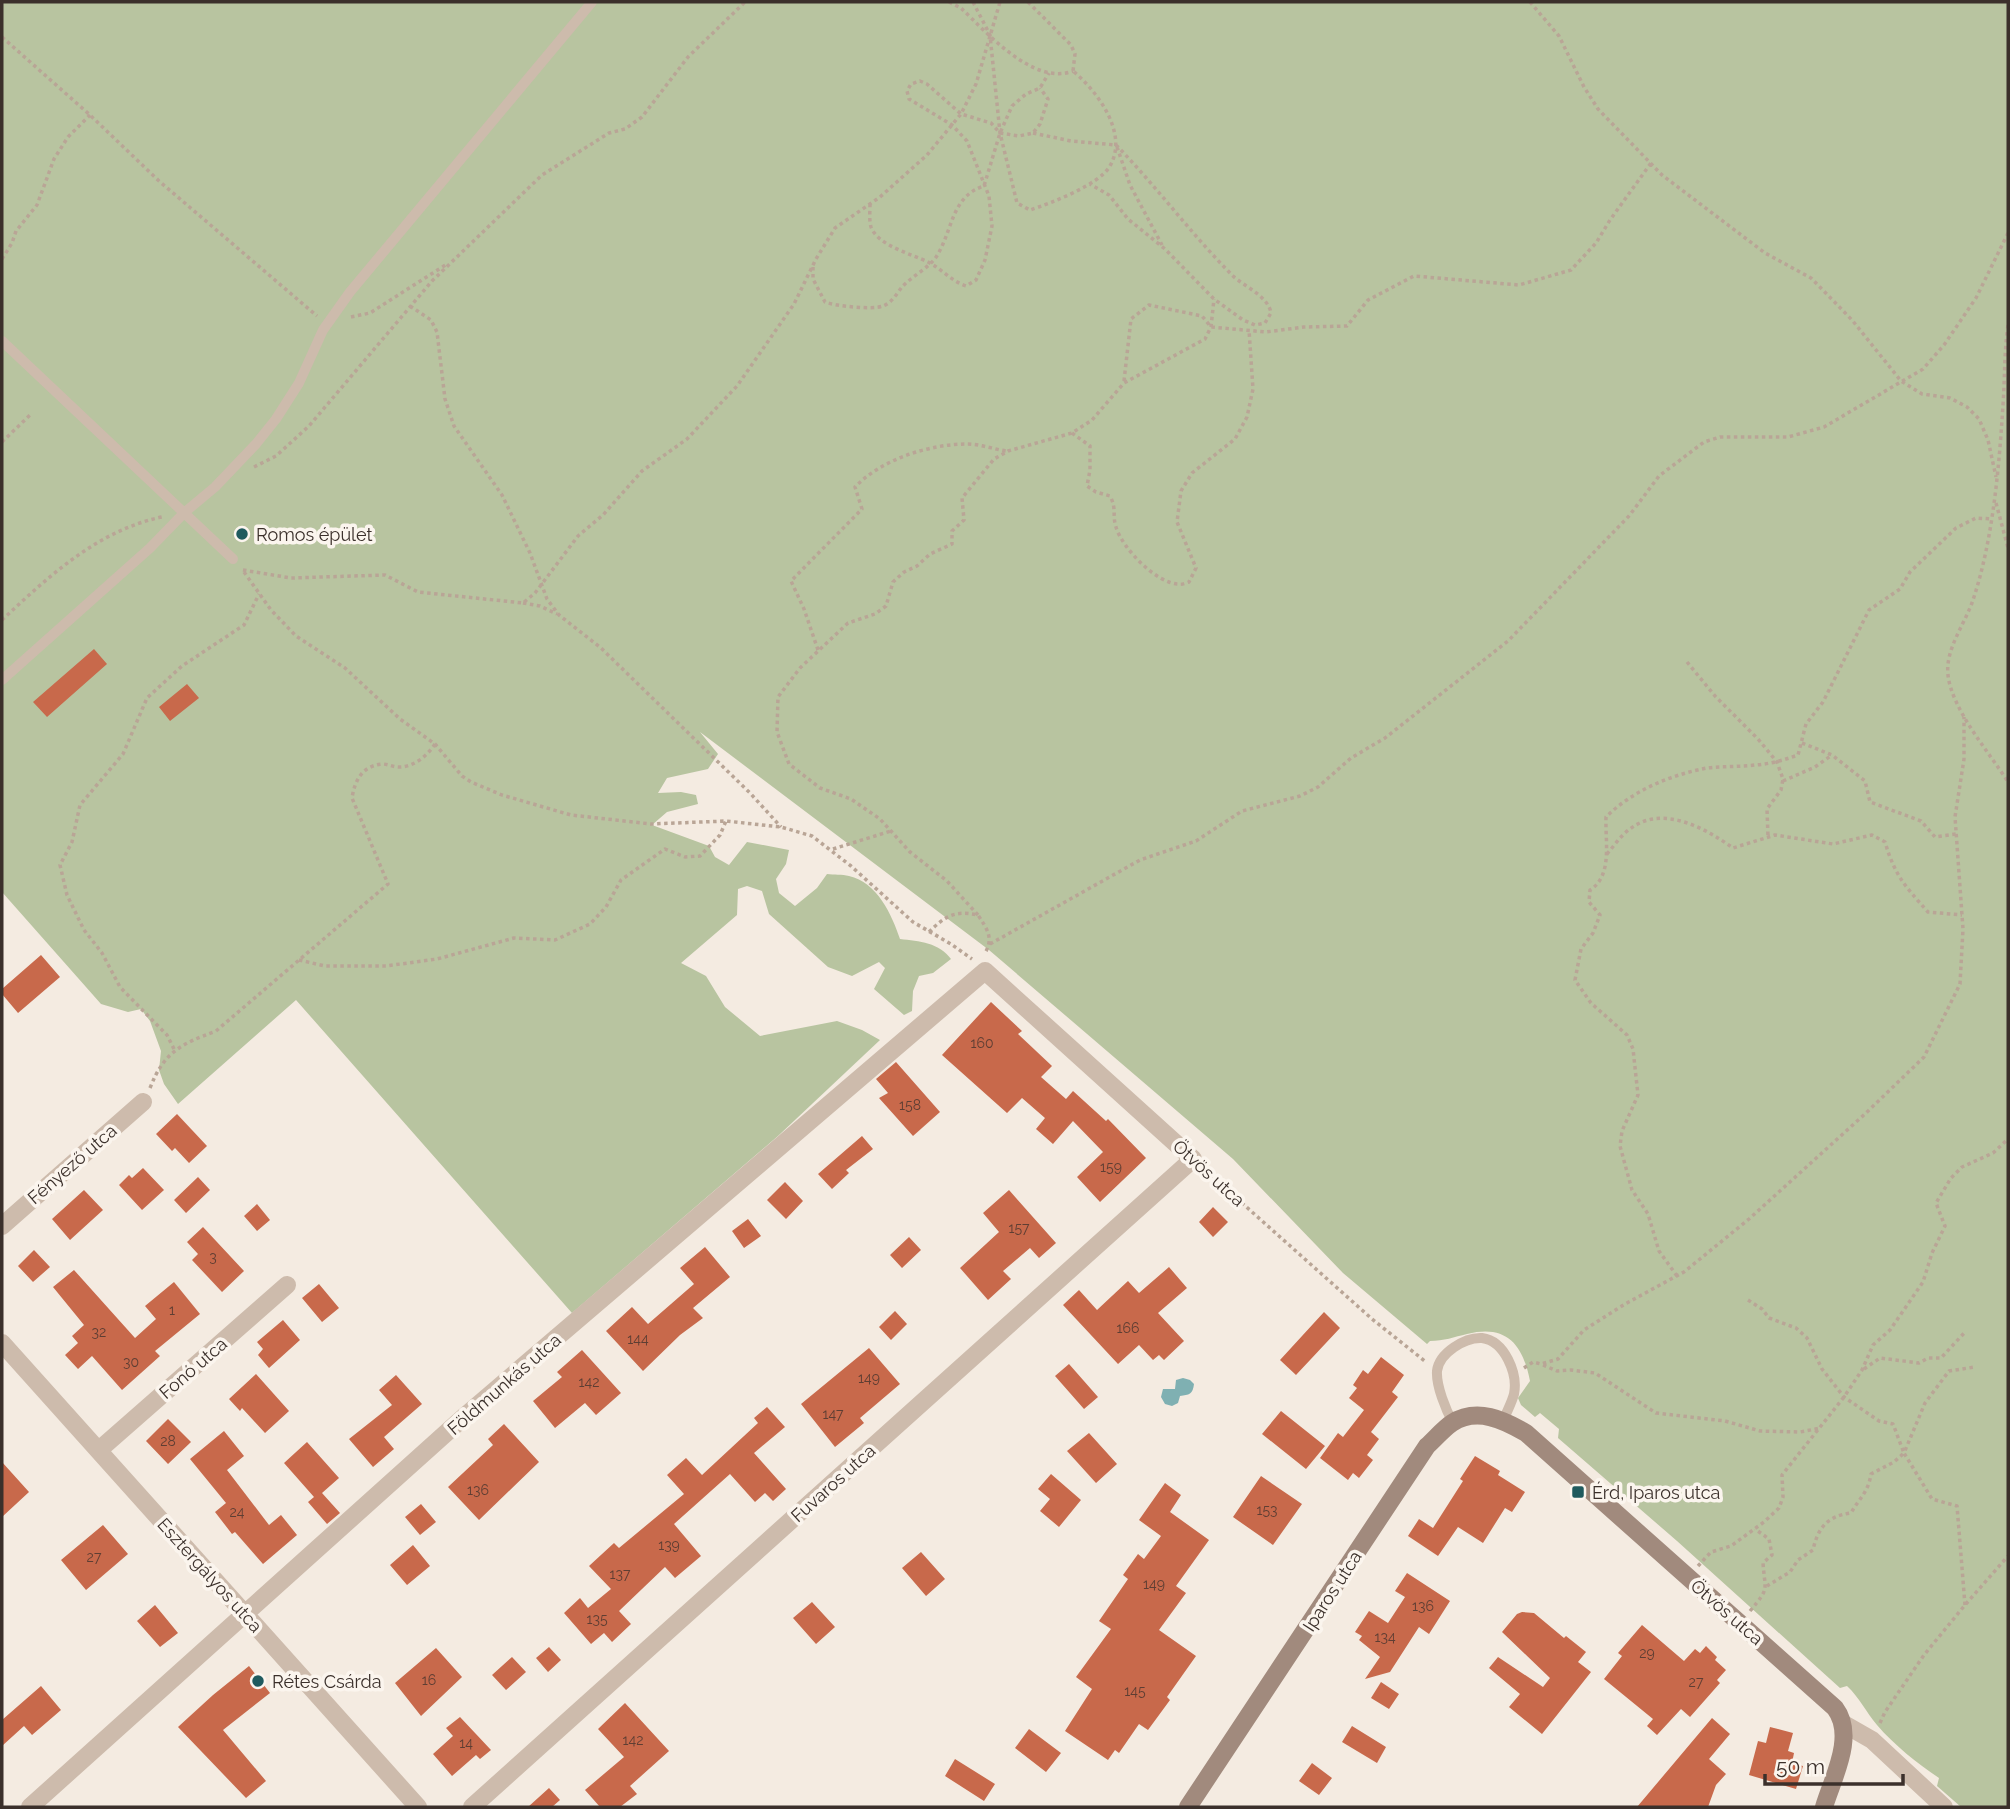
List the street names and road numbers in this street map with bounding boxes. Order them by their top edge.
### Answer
street label: Fényező utca [23,1120,121,1208]
street label: Ötvös utca [1169,1135,1249,1211]
street label: Földmunkás utca [443,1329,565,1439]
street label: Fonó utca [155,1333,231,1403]
street label: Fuvaros utca [787,1440,879,1526]
street label: Esztergályos utca [153,1514,267,1636]
street label: Iparos utca [1298,1547,1366,1635]
street label: Ötvös utca [1686,1575,1768,1649]

